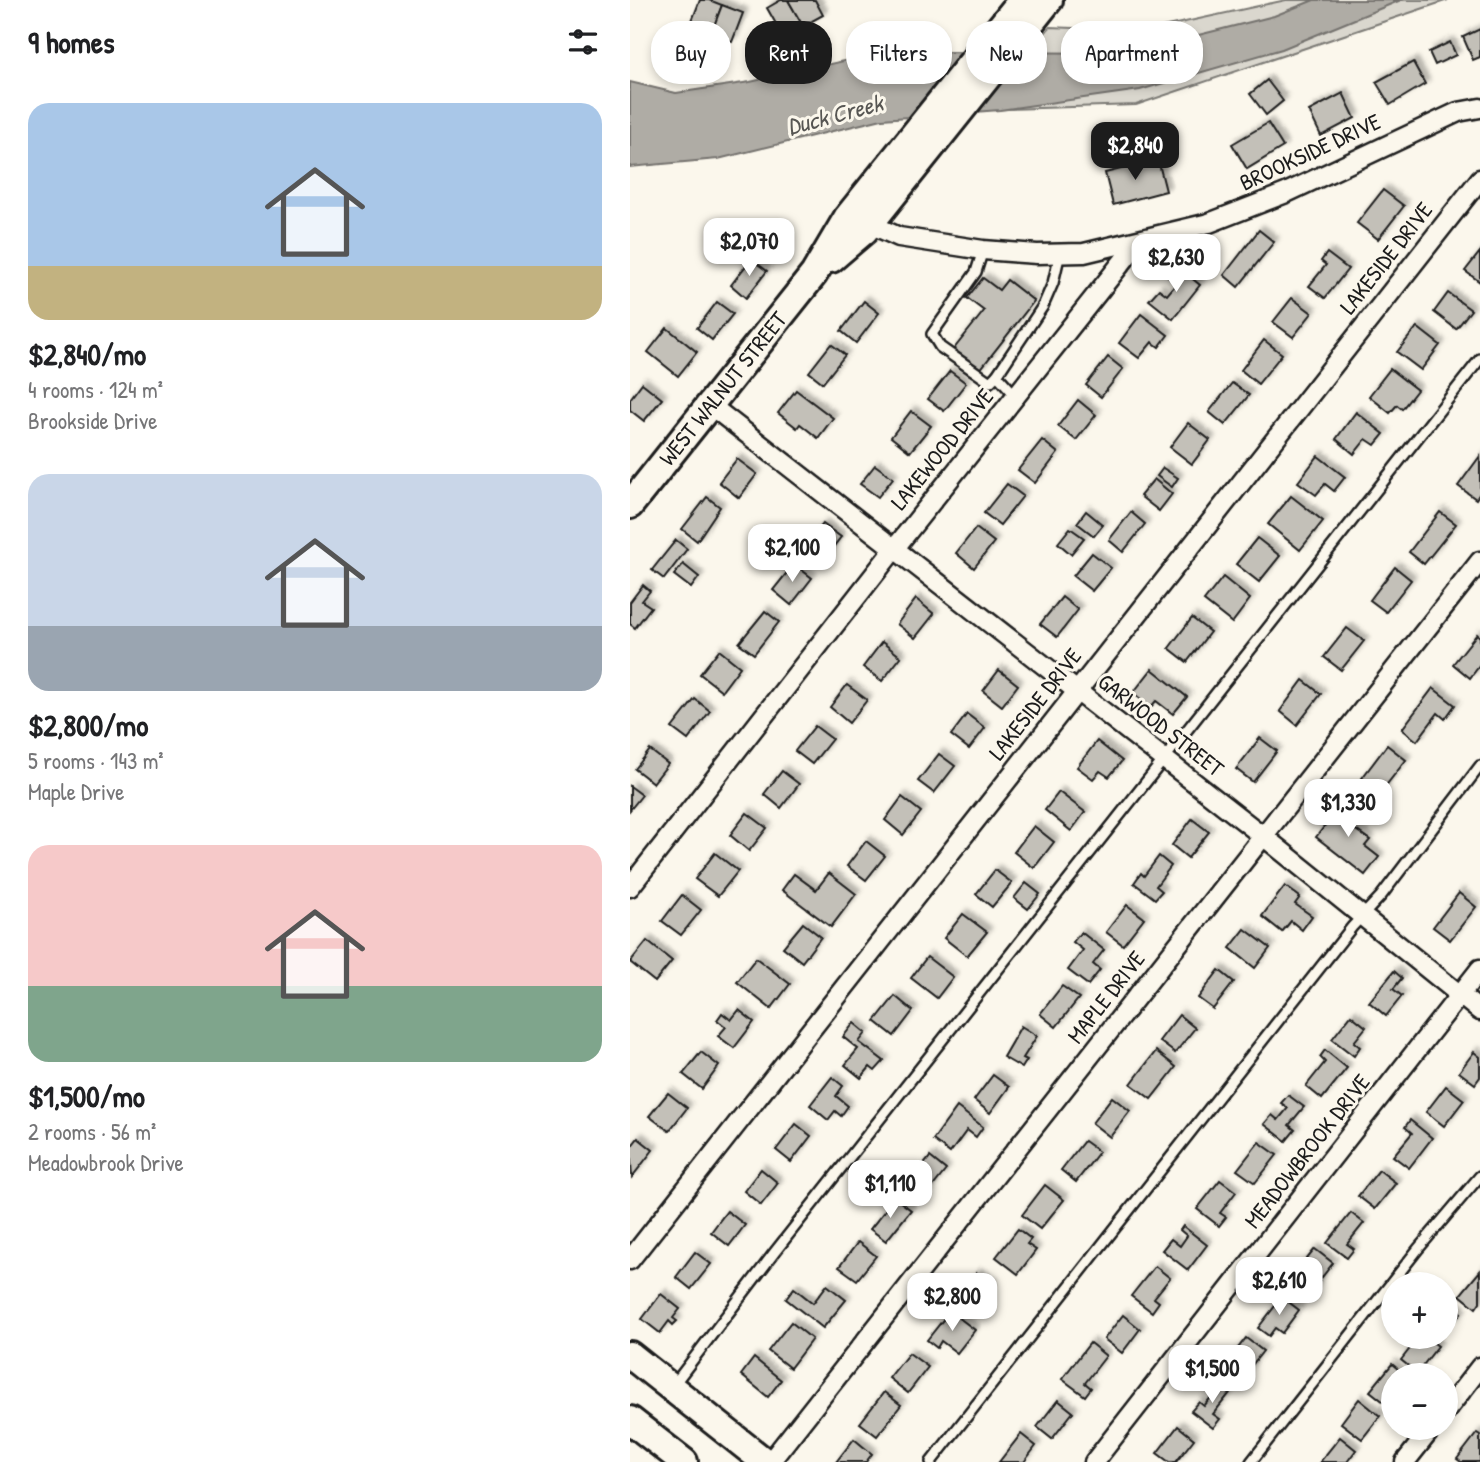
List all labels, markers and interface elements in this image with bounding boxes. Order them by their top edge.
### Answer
chip: Buy [651,21,731,84]
chip: Rent [745,21,832,84]
chip: Filters [846,21,952,84]
chip: New [966,21,1047,84]
chip: Apartment [1061,21,1203,84]
text: 9 homes [28,22,115,62]
icon: filters [564,23,602,61]
water label: Duck Creek [784,85,888,142]
street label: BROOKSIDE DRIVE [1234,105,1385,198]
pin: $2,840 [1078,122,1192,182]
text: $2,840 [1107,129,1163,160]
icon: home [252,149,378,275]
street label: LAKESIDE DRIVE [1332,195,1439,320]
pin: $2,070 [692,218,806,278]
text: $2,070 [719,225,779,256]
pin: $2,630 [1119,234,1233,294]
text: $2,630 [1148,241,1204,272]
street label: WEST WALNUT STREET [652,304,794,472]
text: $2,840/mo [28,334,146,374]
text: 4 rooms · 124 m² [28,374,163,405]
street label: LAKEWOOD DRIVE [883,381,1000,516]
text: Brookside Drive [28,405,157,436]
icon: home [252,520,378,646]
pin: $2,100 [735,524,849,584]
text: $2,100 [764,531,820,562]
street label: LAKESIDE DRIVE [981,641,1088,766]
street label: GARWOOD STREET [1092,666,1231,784]
text: $2,800/mo [28,705,148,745]
text: 5 rooms · 143 m² [28,745,164,776]
text: Maple Drive [28,776,124,807]
pin: $1,330 [1291,780,1405,839]
text: $1,330 [1320,786,1376,817]
icon: home [252,891,378,1017]
street label: MAPLE DRIVE [1060,944,1152,1050]
street label: MEADOWBROOK DRIVE [1237,1067,1377,1234]
text: $1,500/mo [28,1076,145,1116]
text: 2 rooms · 56 m² [28,1116,156,1147]
text: Meadowbrook Drive [28,1147,184,1178]
pin: $1,110 [833,1160,947,1220]
text: $1,110 [864,1167,916,1198]
pin: $2,610 [1222,1258,1336,1317]
text: $2,610 [1252,1264,1306,1295]
map controls [1381,1272,1458,1440]
button: + [1381,1272,1458,1349]
pin: $2,800 [895,1274,1009,1333]
text: $2,800 [923,1280,981,1311]
pin: $1,500 [1155,1346,1269,1405]
text: $1,500 [1185,1352,1240,1383]
button: − [1381,1363,1458,1440]

